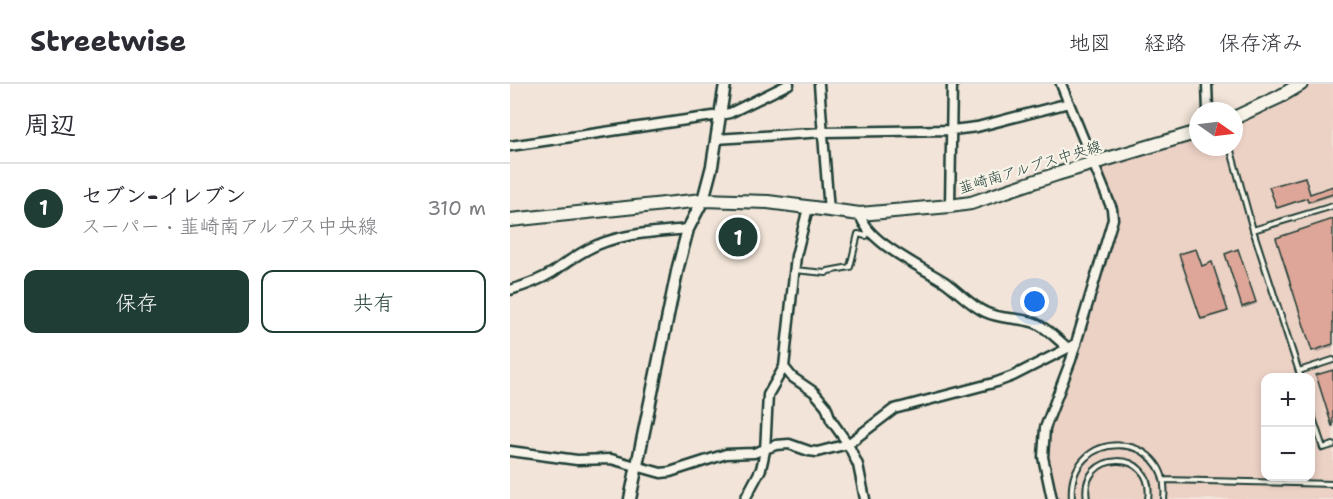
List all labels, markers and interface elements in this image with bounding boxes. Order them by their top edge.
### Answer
text: Streetwise [30,22,186,60]
text: 地図 [1069,29,1111,57]
text: 経路 [1144,29,1186,57]
text: 保存済み [1219,29,1303,57]
north arrow [1189,102,1243,156]
text: 周辺 [24,107,76,142]
street label: 韮崎南アルプス中央線 [956,136,1104,198]
text: セブン-イレブン [81,181,246,210]
text: 1 [39,195,48,221]
text: 310 m [427,195,486,221]
text: スーパー · 韮崎南アルプス中央線 [81,213,377,239]
pin: 1 [718,214,758,260]
button: 保存 [24,270,249,333]
button: 共有 [261,270,486,333]
your location [1020,287,1049,316]
map controls [1261,373,1315,481]
button: + [1261,373,1315,427]
button: − [1261,427,1315,481]

